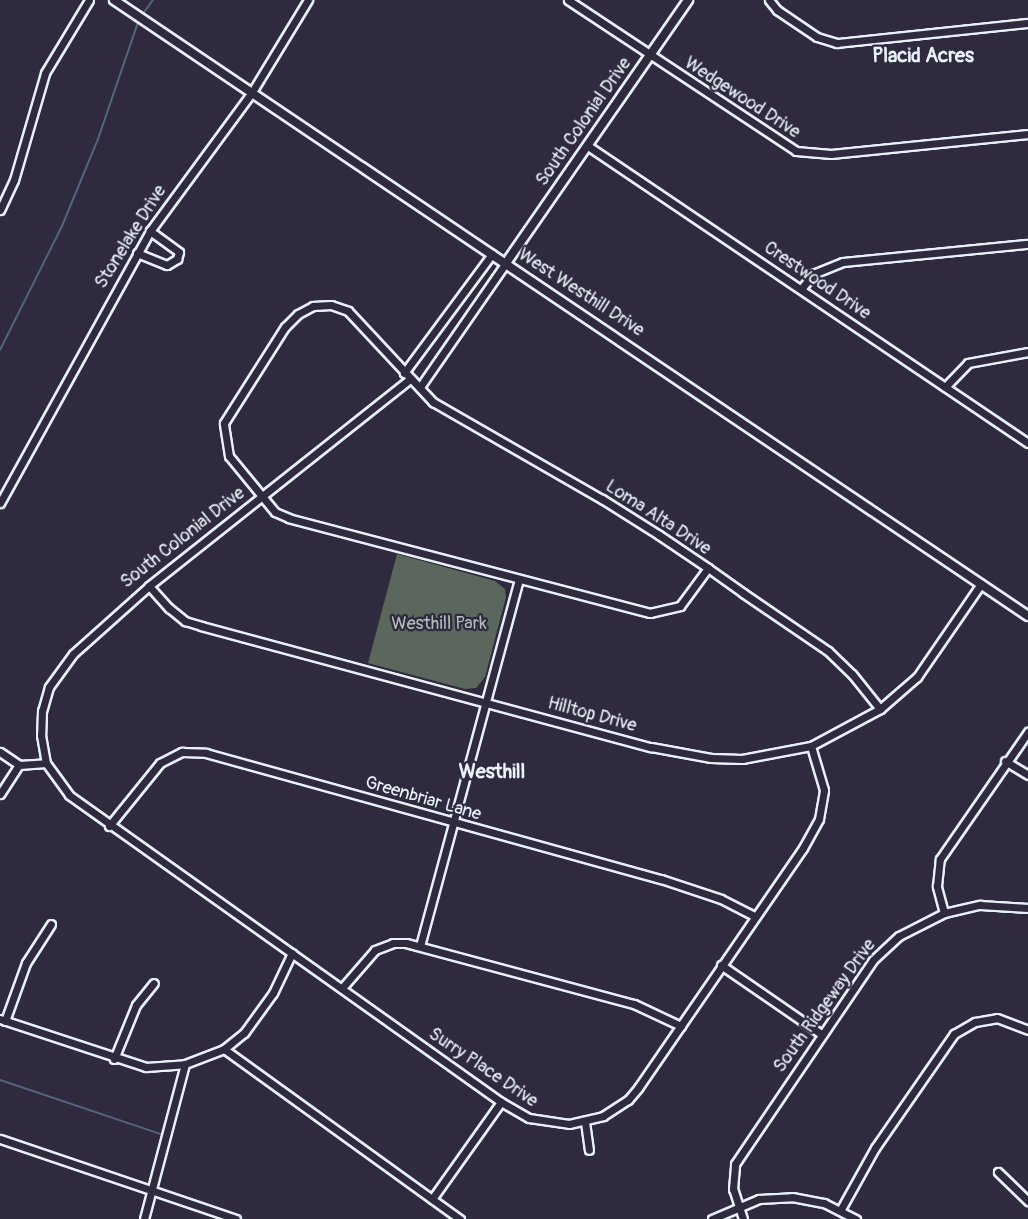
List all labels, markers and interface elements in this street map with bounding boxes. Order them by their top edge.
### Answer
district label: Placid Acres [872,43,974,67]
street label: Wedgewood Drive [680,53,804,143]
street label: South Colonial Drive [532,54,636,190]
street label: Stonelake Drive [91,181,171,293]
street label: Crestwood Drive [760,237,874,325]
street label: West Westhill Drive [514,244,648,342]
street label: Loma Alta Drive [601,476,715,560]
street label: South Colonial Drive [117,483,249,593]
park label: Westhill Park [391,613,487,635]
street label: Hilltop Drive [545,693,639,737]
district label: Westhill [459,759,525,783]
street label: Greenbriar Lane [362,772,484,826]
street label: South Ridgeway Drive [769,935,881,1077]
street label: Surry Place Drive [424,1024,542,1112]

